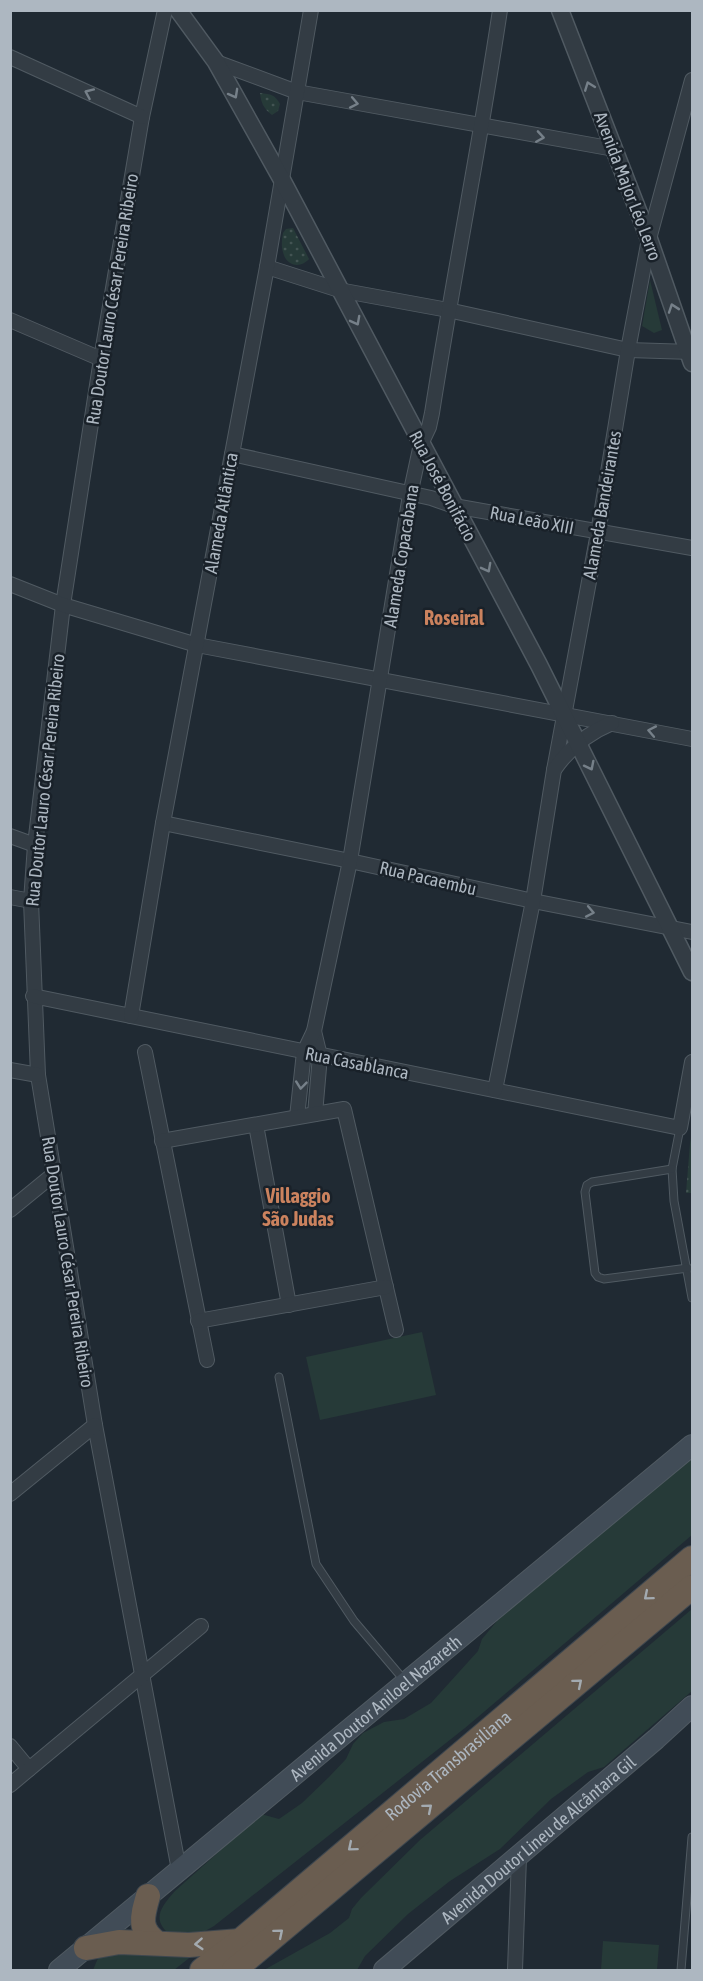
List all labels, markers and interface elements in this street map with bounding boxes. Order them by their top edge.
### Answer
one-way arrow [584,81,597,92]
one-way arrow [85,88,96,100]
one-way arrow [227,88,238,98]
one-way arrow [349,96,359,109]
street label: Avenida Major Léo Lerro [590,109,666,263]
one-way arrow [536,130,545,142]
street label: Rua Doutor Lauro César Pereira Ribeiro [82,172,142,426]
one-way arrow [667,303,680,314]
one-way arrow [349,315,360,325]
street label: Rua José Bonifácio [405,427,481,545]
street label: Alameda Bandeirantes [579,429,625,581]
street label: Alameda Atlântica [200,451,242,575]
street label: Alameda Copacabana [379,483,423,629]
street label: Rua Leão XIII [488,502,576,538]
one-way arrow [480,561,491,572]
district label: Roseiral [424,606,485,629]
street label: Rua Doutor Lauro César Pereira Ribeiro [21,653,69,907]
one-way arrow [648,725,658,738]
one-way arrow [583,760,594,771]
street label: Rua Pacaembu [378,857,478,899]
one-way arrow [585,905,595,918]
street label: Rua Casablanca [303,1043,411,1083]
one-way arrow [295,1080,308,1089]
street label: Rua Doutor Lauro César Pereira Ribeiro [38,1135,98,1389]
district label: Villaggio São Judas [262,1184,334,1230]
one-way arrow [644,1589,655,1600]
street label: Avenida Doutor Aniloel Nazareth [285,1630,465,1785]
one-way arrow [571,1679,582,1690]
street label: Rodovia Transbrasiliana [380,1706,515,1824]
street label: Avenida Doutor Lineu de Alcântara Gil [436,1751,640,1928]
one-way arrow [421,1804,432,1815]
one-way arrow [348,1839,359,1850]
one-way arrow [272,1929,283,1940]
one-way arrow [194,1937,203,1950]

